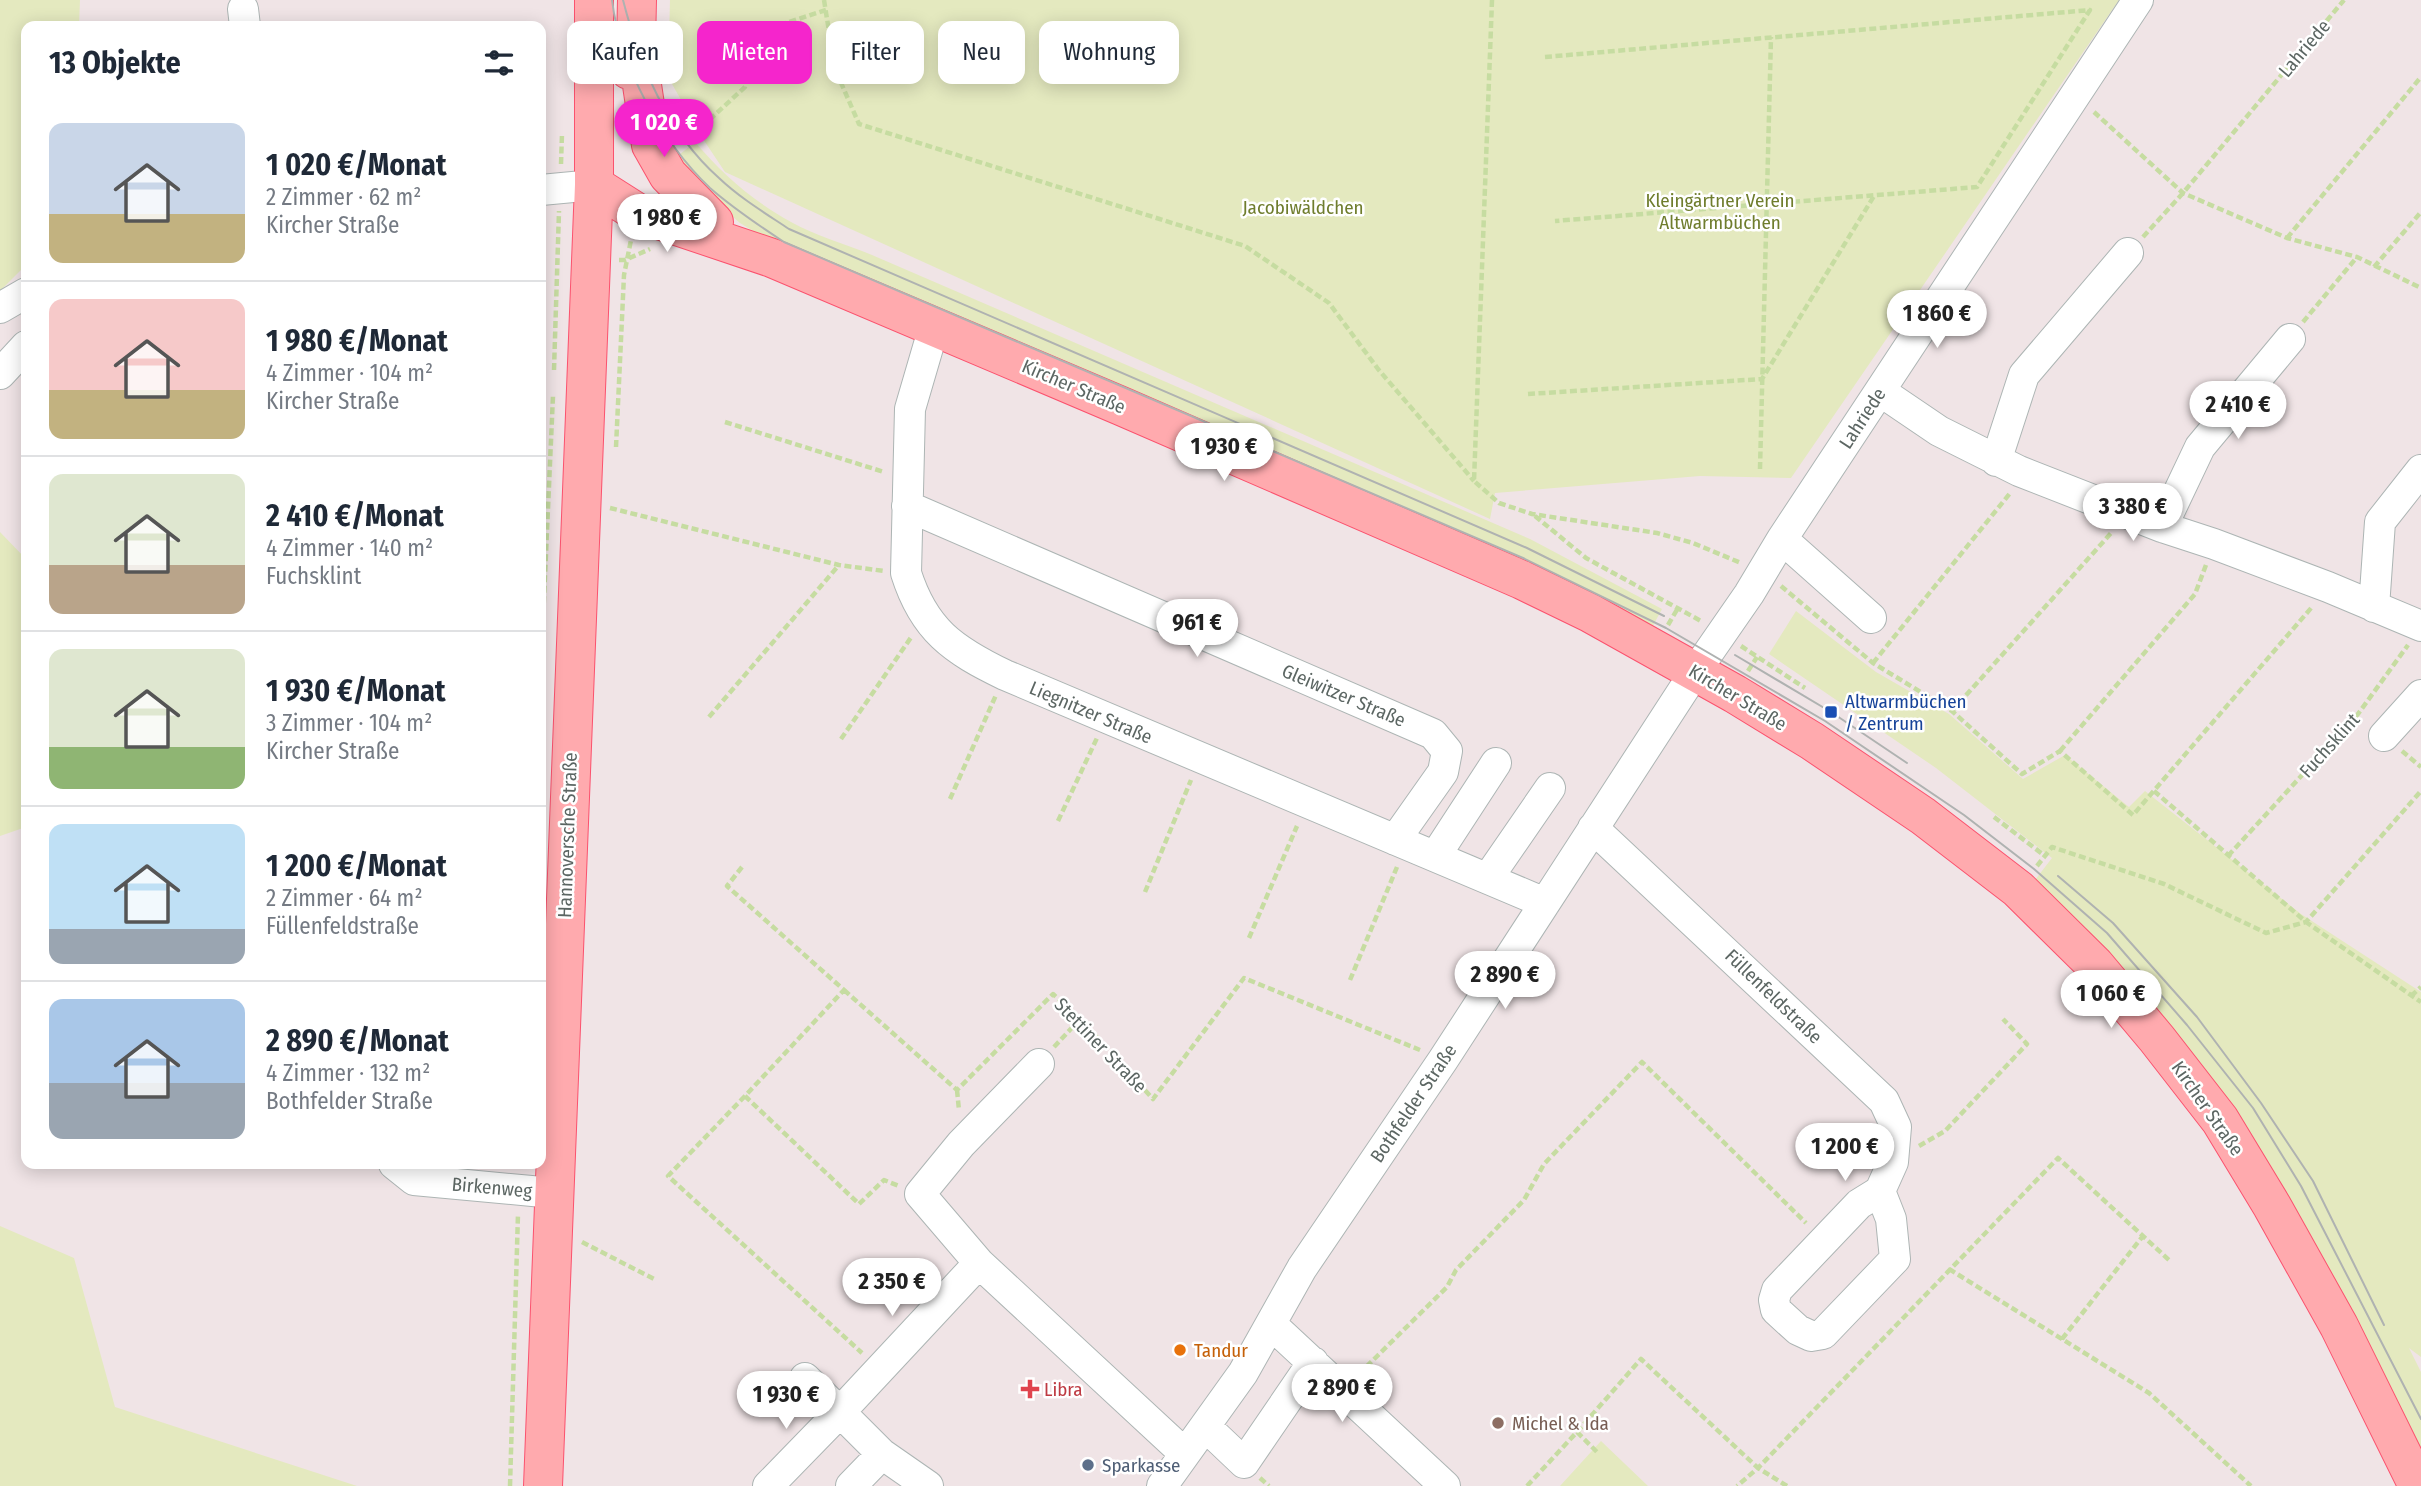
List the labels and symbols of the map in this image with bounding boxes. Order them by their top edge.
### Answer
street label: Lahriede [2274,15,2335,82]
pin: 1 020 € [599,100,729,159]
park label: Kleingärtner Verein Altwarmbüchen [1645,189,1795,234]
pin: 1 980 € [602,194,732,254]
park label: Jacobiwäldchen [1242,196,1364,219]
pin: 1 860 € [1872,290,2002,350]
street label: Kircher Straße [1019,354,1129,419]
pin: 2 410 € [2173,382,2303,441]
street label: Lahriede [1834,384,1891,453]
pin: 1 930 € [1159,424,1289,483]
pin: 3 380 € [2068,484,2198,543]
pin: 961 € [1148,600,1246,659]
street label: Gleiwitzer Straße [1279,659,1409,732]
street label: Kircher Straße [1685,659,1791,736]
street label: Liegnitzer Straße [1026,676,1156,749]
place label: Altwarmbüchen / Zentrum [1845,690,1967,735]
marker: Altwarmbüchen / Zentrum [1823,704,1839,720]
street label: Fuchsklint [2294,708,2365,782]
street label: Hannoversche Straße [553,752,582,918]
street label: Füllenfeldstraße [1720,944,1827,1048]
pin: 2 890 € [1440,951,1570,1011]
pin: 1 060 € [2046,970,2176,1030]
street label: Stettiner Straße [1050,993,1152,1098]
street label: Bothfelder Straße [1365,1040,1461,1167]
street label: Kircher Straße [2167,1057,2249,1160]
pin: 1 200 € [1780,1124,1910,1183]
street label: Birkenweg [451,1173,533,1202]
pin: 2 350 € [827,1258,957,1318]
place label: Tandur [1194,1339,1248,1362]
marker: Tandur [1172,1342,1188,1358]
pin: 2 890 € [1277,1364,1407,1424]
pin: 1 930 € [721,1372,851,1431]
place label: Libra [1044,1378,1083,1401]
marker: Libra [1022,1381,1038,1397]
place label: Michel & Ida [1512,1412,1609,1435]
marker: Michel & Ida [1490,1415,1506,1431]
place label: Sparkasse [1102,1454,1180,1477]
marker: Sparkasse [1080,1457,1096,1473]

